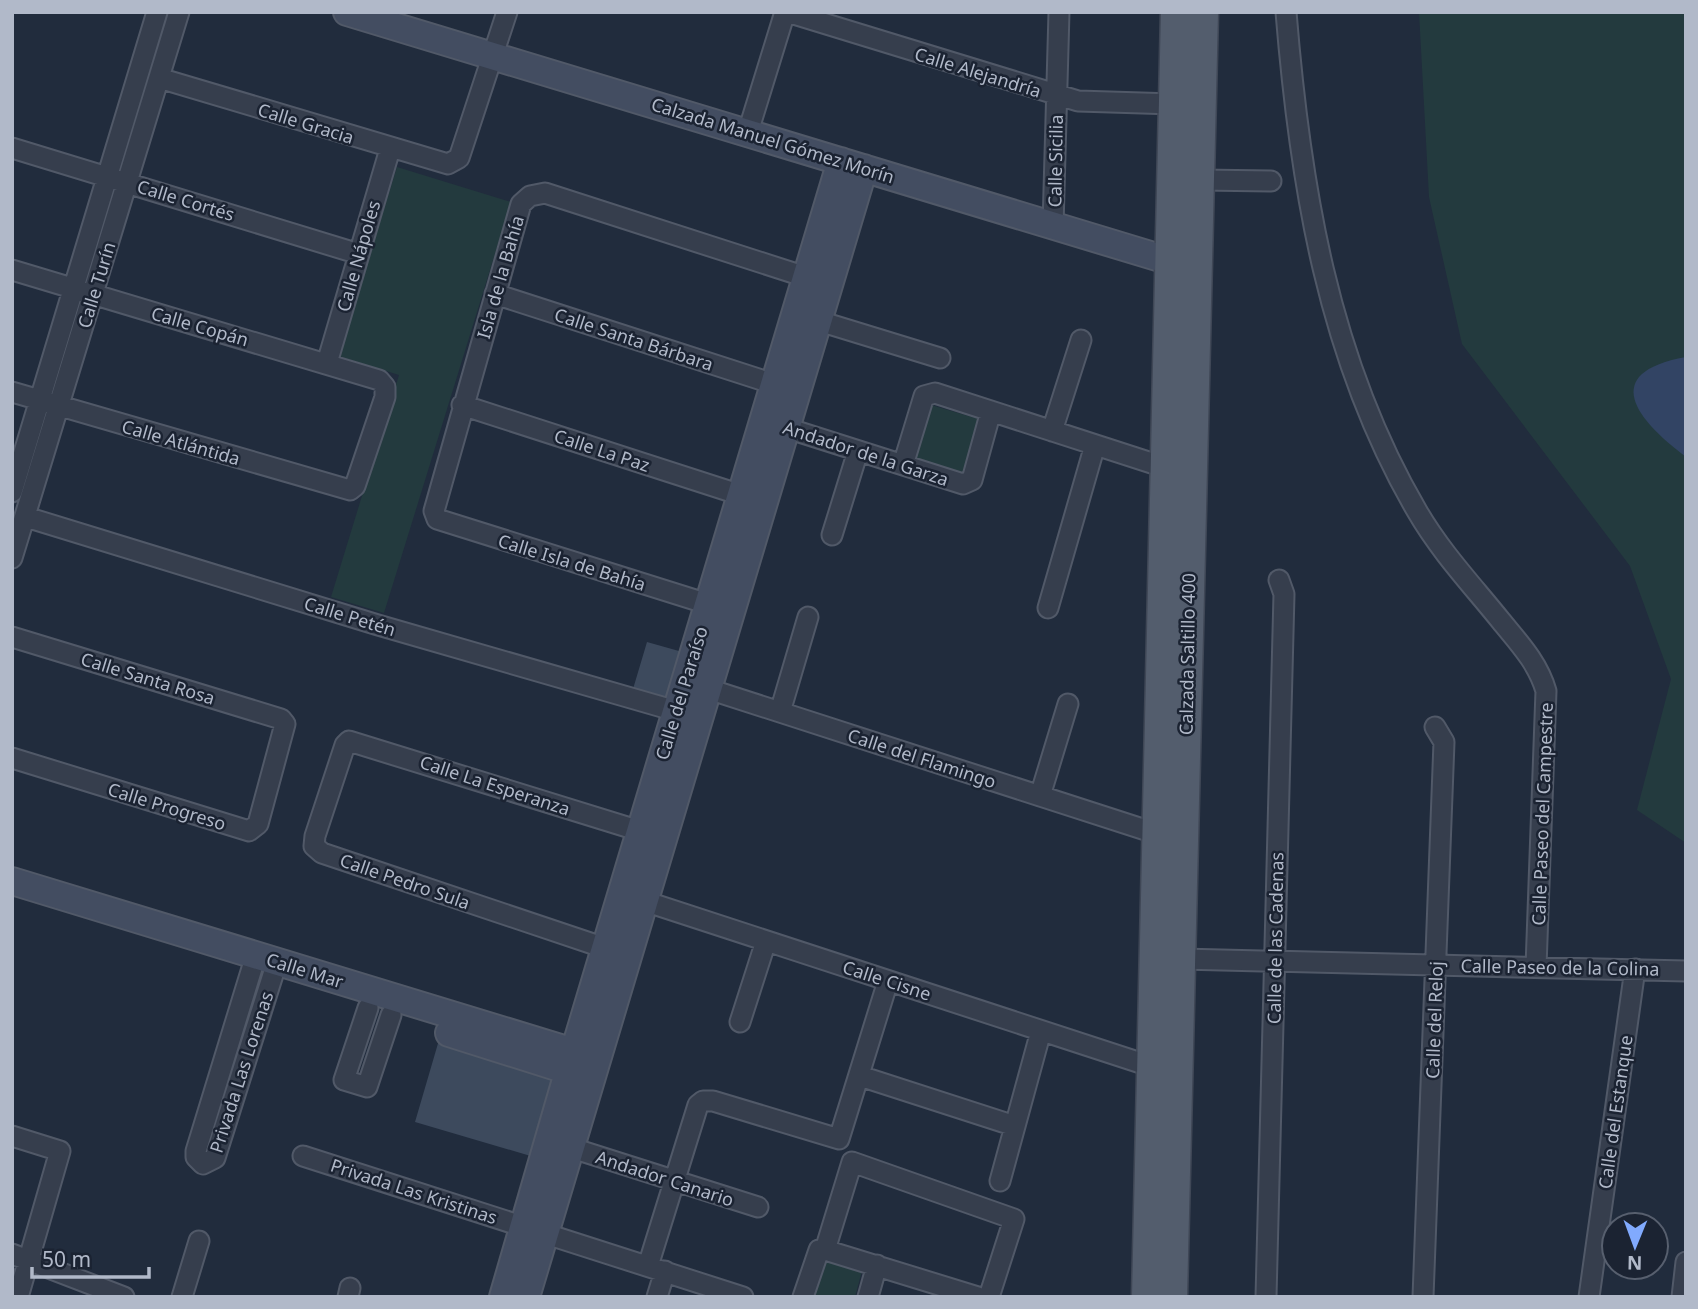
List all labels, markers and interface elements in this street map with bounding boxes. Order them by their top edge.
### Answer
street label: Calle Alejandría [912,41,1044,103]
street label: Calzada Manuel Gómez Morín [649,92,897,188]
street label: Calle Gracia [255,97,357,149]
street label: Calle Sicilia [1042,114,1068,208]
street label: Calle Cortés [134,174,238,226]
street label: Calle Nápoles [331,198,385,314]
street label: Isla de la Bahía [471,213,529,341]
street label: Calle Turín [72,239,120,331]
street label: Calle Copán [149,301,251,351]
street label: Calle Santa Bárbara [552,302,716,376]
street label: Calle Atlántida [119,414,243,470]
street label: Andador de la Garza [780,415,952,491]
street label: Calle La Paz [551,423,653,477]
street label: Calle Isla de Bahía [495,528,649,596]
street label: Calzada Saltillo 400 [1174,573,1200,735]
street label: Calle Petén [301,591,399,641]
street label: Calle del Paraíso [649,623,713,763]
street label: Calle Santa Rosa [78,646,218,710]
street label: Calle Paseo del Campestre [1526,702,1558,926]
street label: Calle del Flamingo [845,723,999,793]
street label: Calle La Esperanza [417,749,573,821]
street label: Calle Progreso [105,777,229,835]
street label: Calle Pedro Sula [337,847,473,915]
street label: Calle de las Cadenas [1262,852,1288,1024]
street label: Calle Mar [264,947,347,993]
street label: Calle Paseo de la Colina [1460,953,1660,981]
street label: Calle Cisne [840,954,934,1006]
street label: Calle del Reloj [1420,961,1448,1079]
street label: Privada Las Lorenas [204,988,278,1156]
street label: Calle del Estanque [1592,1034,1638,1190]
street label: Andador Canario [593,1144,737,1212]
street label: Privada Las Kristinas [328,1153,500,1229]
north arrow [1600,1211,1670,1281]
scale bar [32,1236,149,1280]
text: 50 m [42,1245,91,1273]
text: N [1627,1250,1643,1276]

